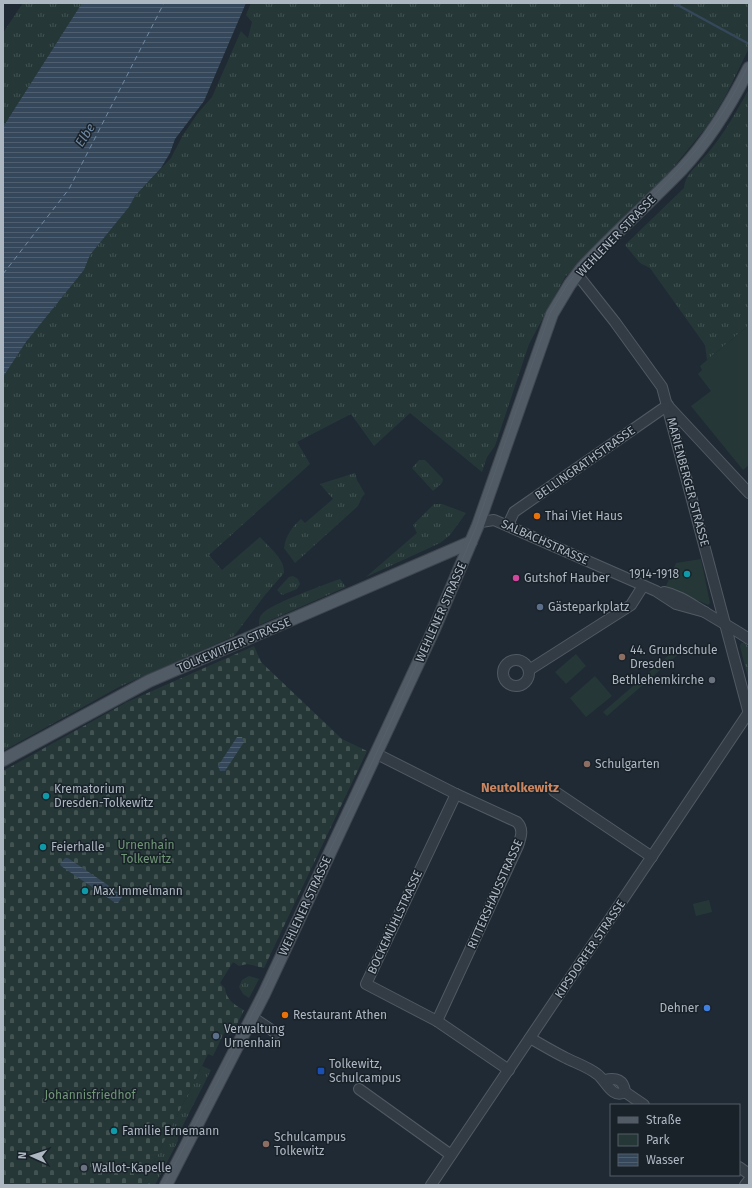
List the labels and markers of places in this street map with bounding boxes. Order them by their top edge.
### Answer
place label: Thai Viet Haus [545,509,623,523]
marker: Thai Viet Haus [532,511,542,521]
place label: 1914-1918 [629,567,679,581]
marker: 1914-1918 [682,569,692,579]
place label: Gutshof Hauber [524,571,610,585]
marker: Gutshof Hauber [511,573,521,583]
place label: Gästeparkplatz [548,600,629,614]
marker: Gästeparkplatz [535,602,545,612]
place label: 44. Grundschule Dresden [630,643,718,671]
marker: 44. Grundschule Dresden [617,652,627,662]
place label: Bethlehemkirche [612,673,704,687]
marker: Bethlehemkirche [707,675,717,685]
place label: Schulgarten [595,757,660,771]
marker: Schulgarten [582,759,592,769]
place label: Krematorium Dresden-Tolkewitz [54,782,153,810]
marker: Krematorium Dresden-Tolkewitz [41,791,51,801]
place label: Feierhalle [51,840,105,854]
marker: Feierhalle [38,842,48,852]
place label: Max Immelmann [93,884,183,898]
marker: Max Immelmann [80,886,90,896]
place label: Dehner [659,1001,699,1015]
marker: Dehner [702,1003,712,1013]
place label: Restaurant Athen [293,1008,387,1022]
marker: Restaurant Athen [280,1010,290,1020]
place label: Verwaltung Urnenhain [224,1022,285,1050]
marker: Verwaltung Urnenhain [211,1031,221,1041]
place label: Tolkewitz, Schulcampus [329,1057,401,1085]
marker: Tolkewitz, Schulcampus [316,1066,326,1076]
place label: Familie Ernemann [122,1124,219,1138]
marker: Familie Ernemann [109,1126,119,1136]
place label: Schulcampus Tolkewitz [274,1130,346,1158]
marker: Schulcampus Tolkewitz [261,1139,271,1149]
place label: Wallot-Kapelle [92,1161,171,1175]
marker: Wallot-Kapelle [79,1163,89,1173]

